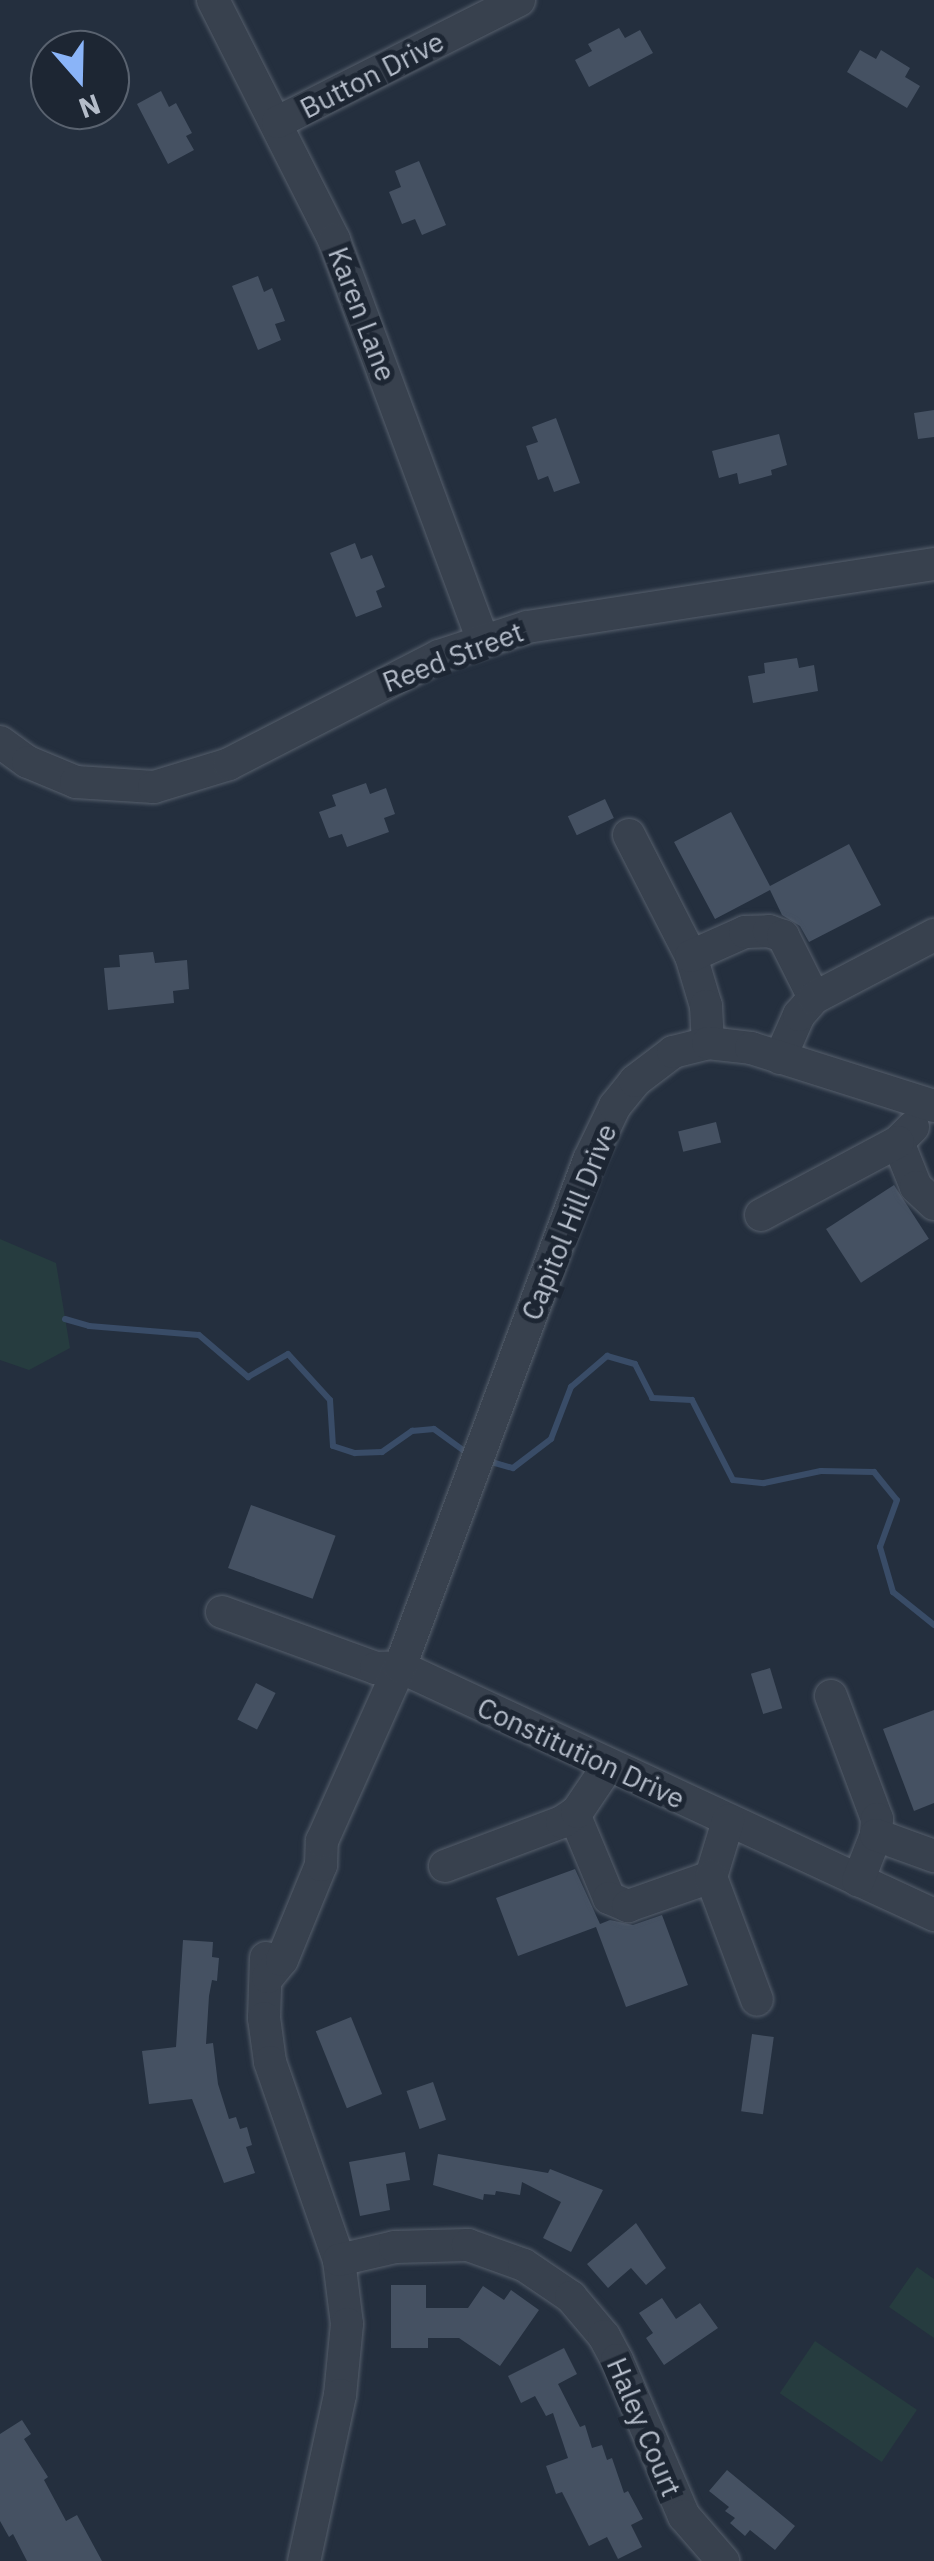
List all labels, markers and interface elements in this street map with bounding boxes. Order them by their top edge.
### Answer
street label: Button Drive [295,24,449,126]
north arrow [30,30,130,130]
text: N [74,86,106,128]
street label: Karen Lane [321,242,403,386]
street label: Reed Street [378,615,528,699]
street label: Capitol Hill Drive [514,1119,624,1325]
street label: Constitution Drive [472,1690,690,1816]
street label: Haley Court [600,2353,688,2501]

